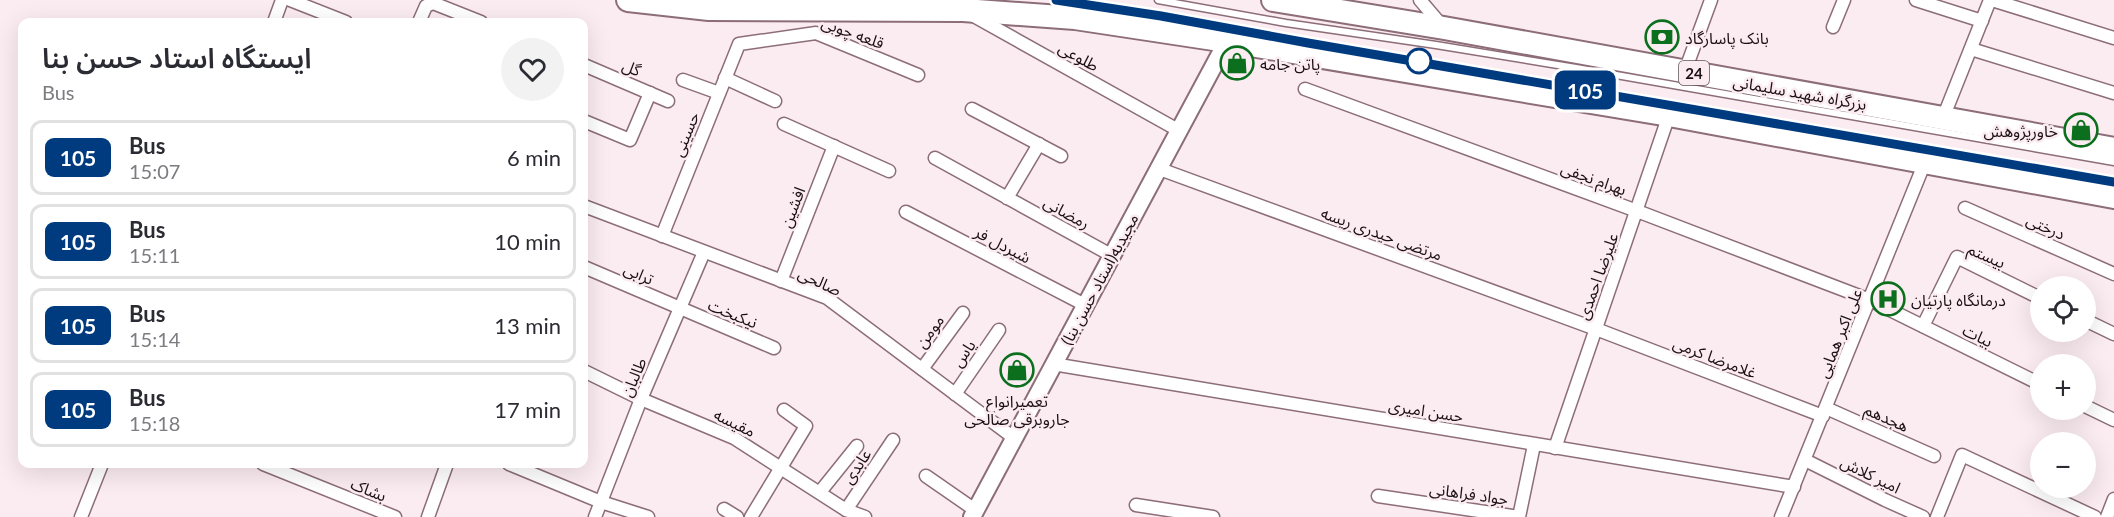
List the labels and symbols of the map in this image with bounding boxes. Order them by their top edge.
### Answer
street label: قلعه چوبی [818,12,887,54]
bank icon: بانک پاسارگاد [1644,19,1680,55]
place label: بانک پاسارگاد [1685,28,1769,49]
street label: طلوعی [1055,37,1103,76]
shop icon: پاتن جامه [1219,45,1255,81]
unlabelled marker [1406,48,1432,74]
place label: پاتن جامه [1260,54,1320,75]
street label: گل [619,55,644,80]
road number: 24 [1679,61,1709,85]
line badge: 105 [1550,70,1620,110]
street label: بزرگراه شهید سلیمانی [1732,71,1868,114]
street label: حسینی [668,109,703,159]
shop icon: خاورپژوهش [2063,112,2099,148]
place label: خاورپژوهش [1984,121,2058,142]
street label: بهرام نجفی [1557,157,1629,202]
street label: افشین [776,184,809,230]
street label: رمضانی [1040,192,1093,233]
street label: مرتضی حیدری ریسه [1318,202,1445,265]
street label: درختی [2023,209,2068,244]
street label: مجیدیه(استاد حسن بنا) [1056,210,1143,348]
street label: شیردل فر [970,221,1034,268]
street label: علیرضا احمدی [1573,230,1622,322]
street label: بیستم [1964,238,2009,275]
street label: ترابی [621,258,657,289]
street label: صالحی [795,263,845,300]
hospital icon: درمانگاه پارتیان [1870,281,1906,317]
street label: علی اکبر همایی [1812,286,1866,381]
place label: درمانگاه پارتیان [1911,290,2006,311]
street label: نیکبخت [706,295,760,332]
street label: مومن [911,311,948,352]
street label: بیات [1960,320,1996,350]
street label: غلامرضا کرمی [1670,332,1759,382]
street label: یاس [947,336,980,371]
shop icon: تعمیرانواع جاروبرقی صالحی [999,352,1035,388]
street label: طالبان [616,354,651,400]
place label: تعمیرانواع جاروبرقی صالحی [964,391,1070,429]
street label: حسن امیری [1387,395,1465,426]
street label: هجدهم [1860,399,1912,439]
street label: مقیسه [711,404,759,440]
street label: عابدی [838,445,875,487]
street label: امیر کلاش [1838,451,1904,497]
street label: بشاک [348,473,390,505]
street label: جواد فراهانی [1428,478,1510,509]

